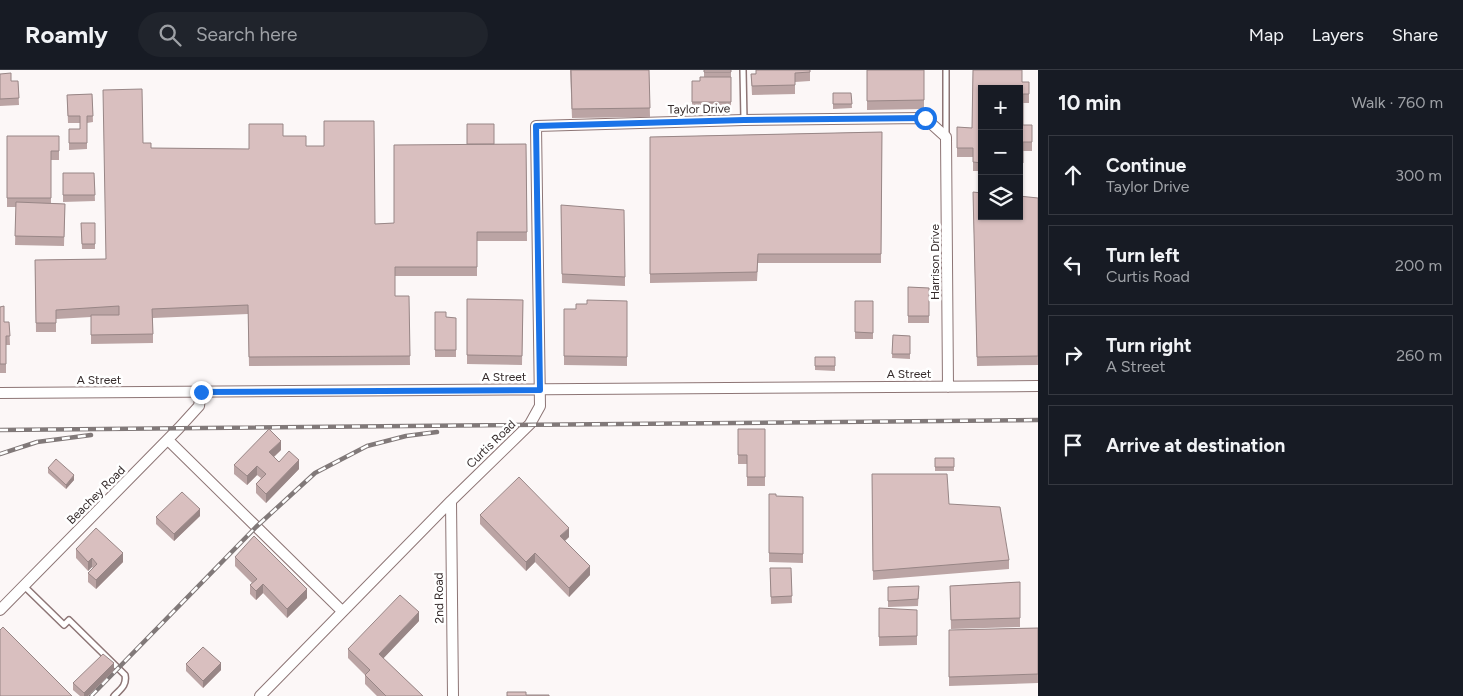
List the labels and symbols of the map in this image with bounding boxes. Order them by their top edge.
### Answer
street label: Taylor Drive [668,101,731,117]
route start [914,107,937,130]
street label: Harrison Drive [928,224,942,300]
street label: A Street [887,367,932,381]
street label: A Street [482,370,527,384]
street label: A Street [77,373,122,387]
route end [190,381,213,404]
street label: Curtis Road [464,417,518,471]
street label: Beachey Road [64,463,128,527]
street label: 2nd Road [432,572,446,624]

